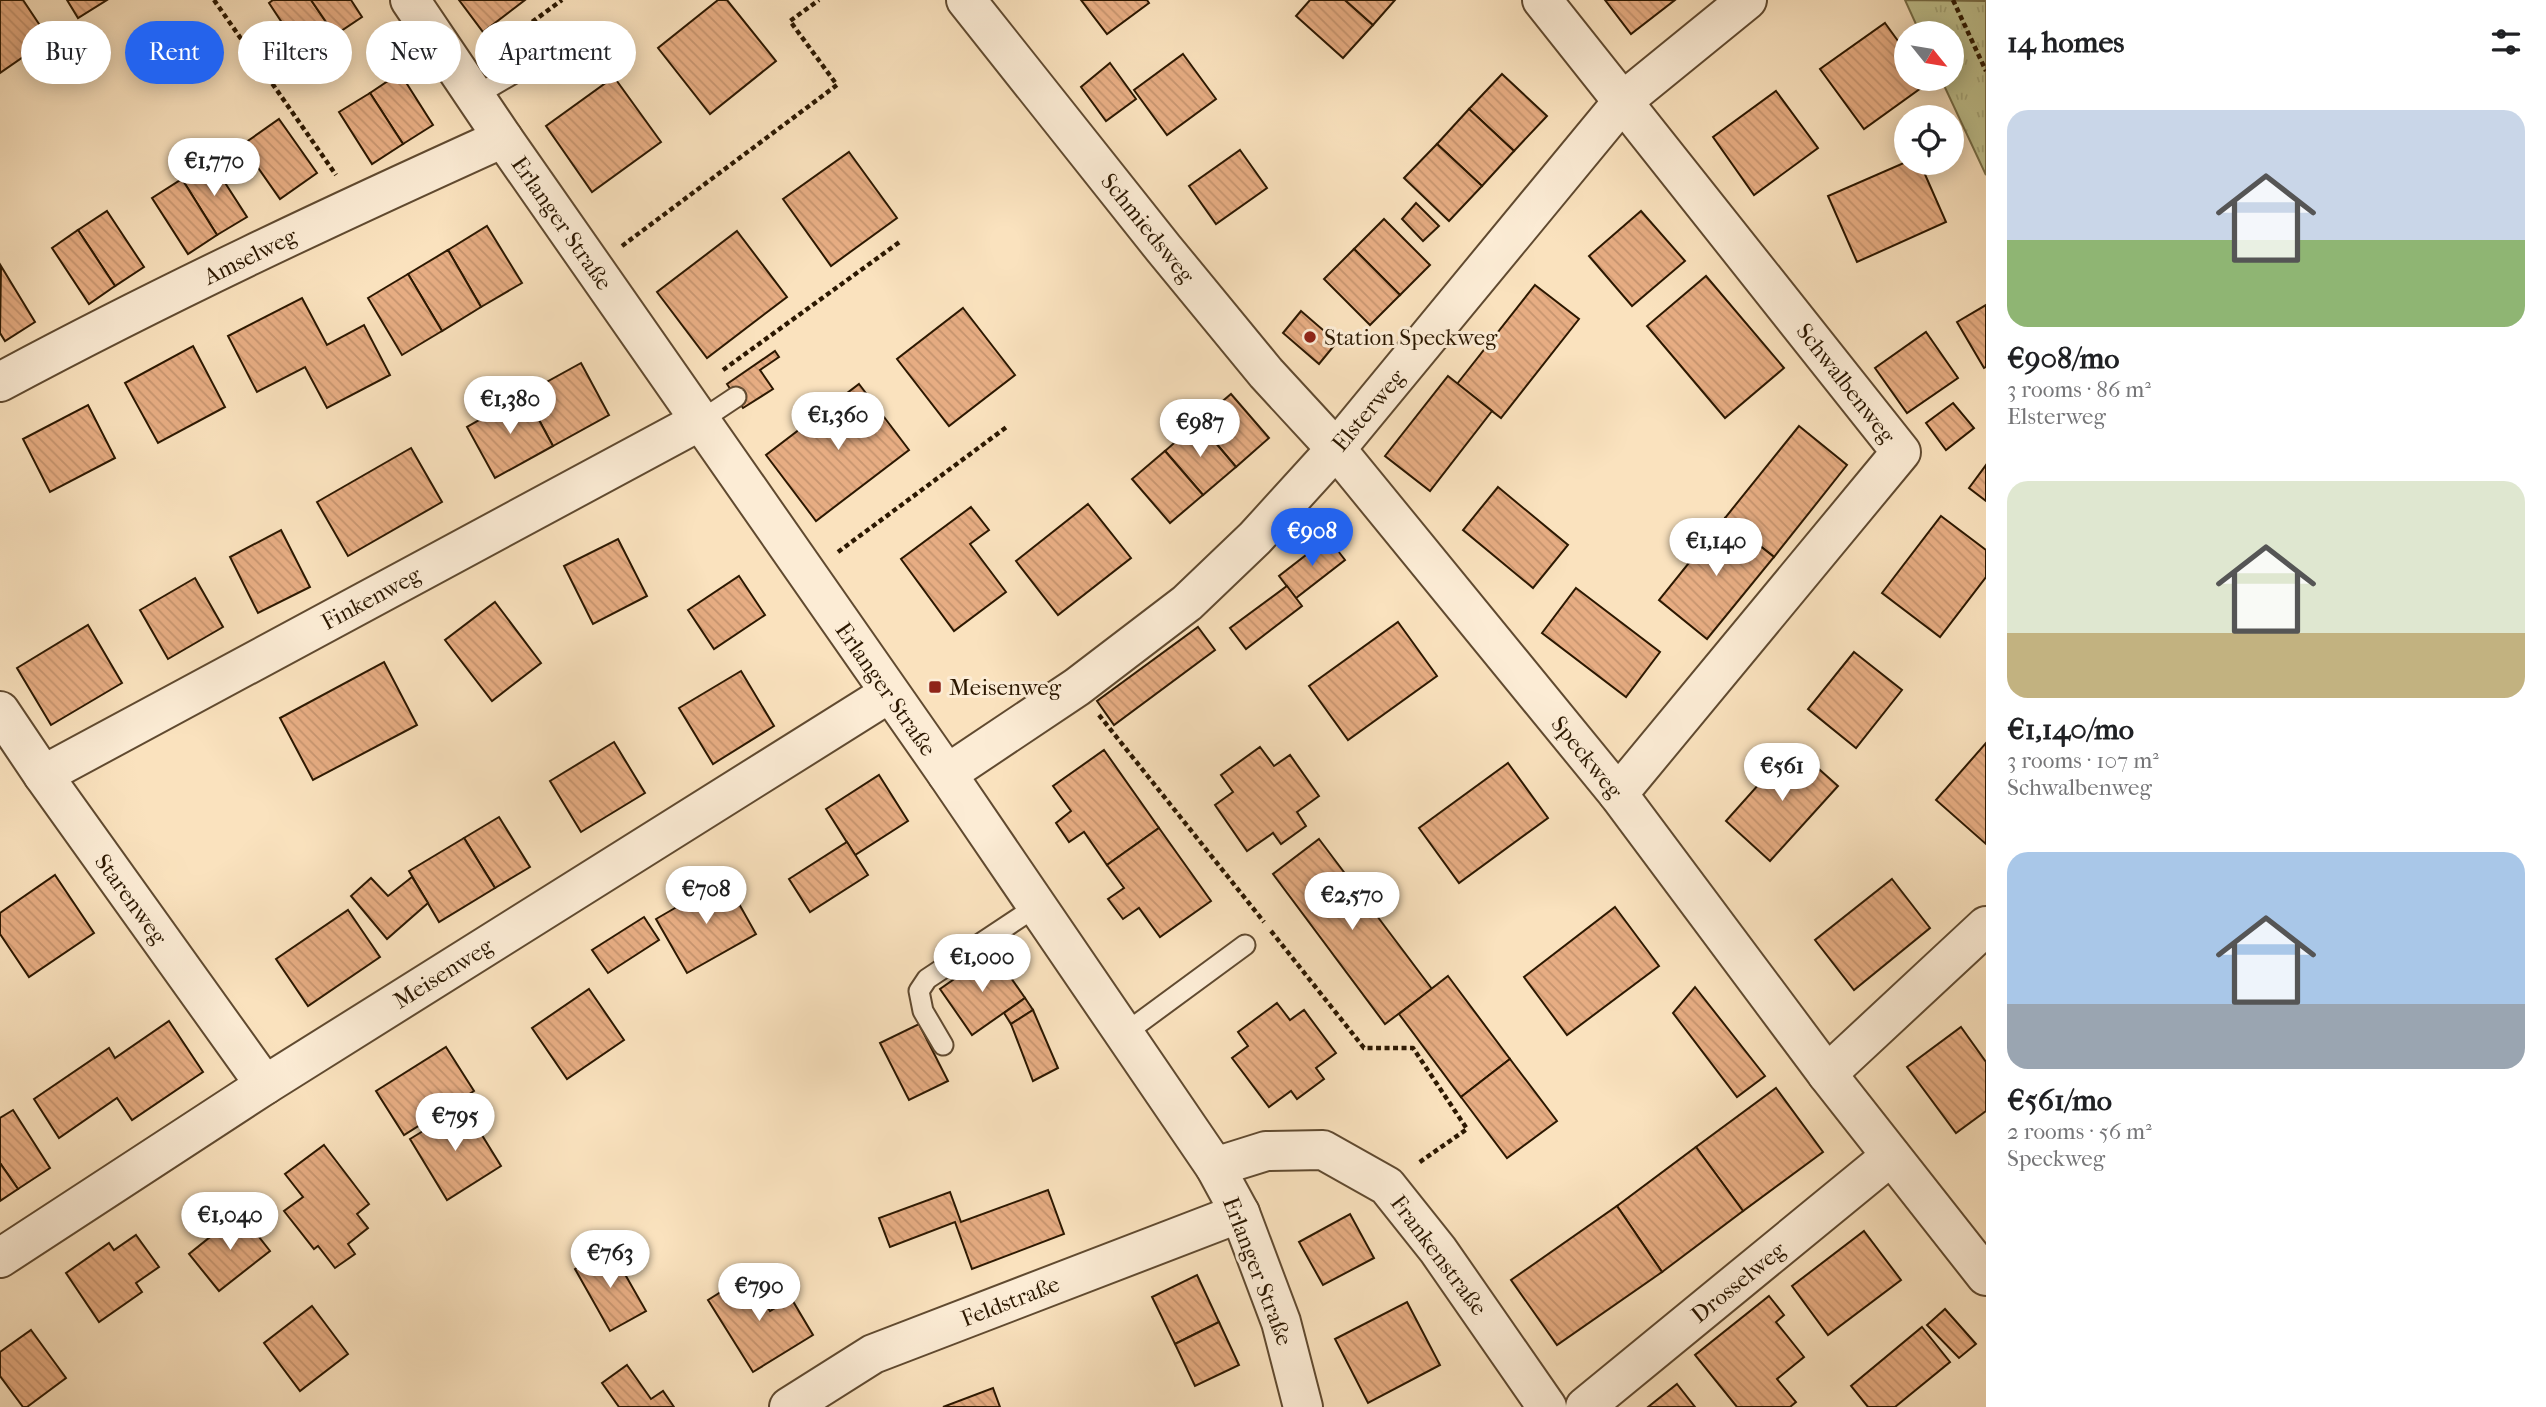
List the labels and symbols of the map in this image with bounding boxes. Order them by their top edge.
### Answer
north arrow [1894,21,1964,91]
pin: €1,770 [157,138,271,198]
street label: Erlanger Straße [506,151,618,295]
street label: Schmiedsweg [1095,168,1200,289]
street label: Amselweg [198,222,302,291]
street label: Schwalbenweg [1790,318,1901,449]
place label: Station Speckweg [1324,324,1498,351]
marker: Station Speckweg [1302,329,1318,345]
street label: Elsterweg [1326,363,1411,457]
pin: €1,380 [453,376,567,436]
pin: €1,360 [781,392,895,452]
pin: €987 [1159,400,1241,459]
pin: €908 [1271,508,1353,568]
pin: €1,140 [1659,518,1773,578]
street label: Finkenweg [317,561,426,636]
street label: Erlanger Straße [830,617,942,761]
place label: Meisenweg [949,674,1062,701]
marker: Meisenweg [927,679,943,695]
street label: Speckweg [1545,711,1628,804]
pin: €561 [1741,744,1823,803]
street label: Starenweg [89,849,173,950]
pin: €708 [665,866,747,926]
pin: €2,570 [1295,872,1409,932]
street label: Meisenweg [389,932,499,1015]
pin: €1,000 [925,934,1039,994]
pin: €795 [414,1094,496,1153]
street label: Frankenstraße [1385,1190,1493,1321]
pin: €1,040 [173,1192,287,1252]
street label: Erlanger Straße [1217,1193,1298,1349]
pin: €763 [569,1230,651,1290]
street label: Drosselweg [1686,1236,1791,1329]
pin: €790 [718,1264,800,1323]
street label: Feldstraße [957,1270,1063,1333]

